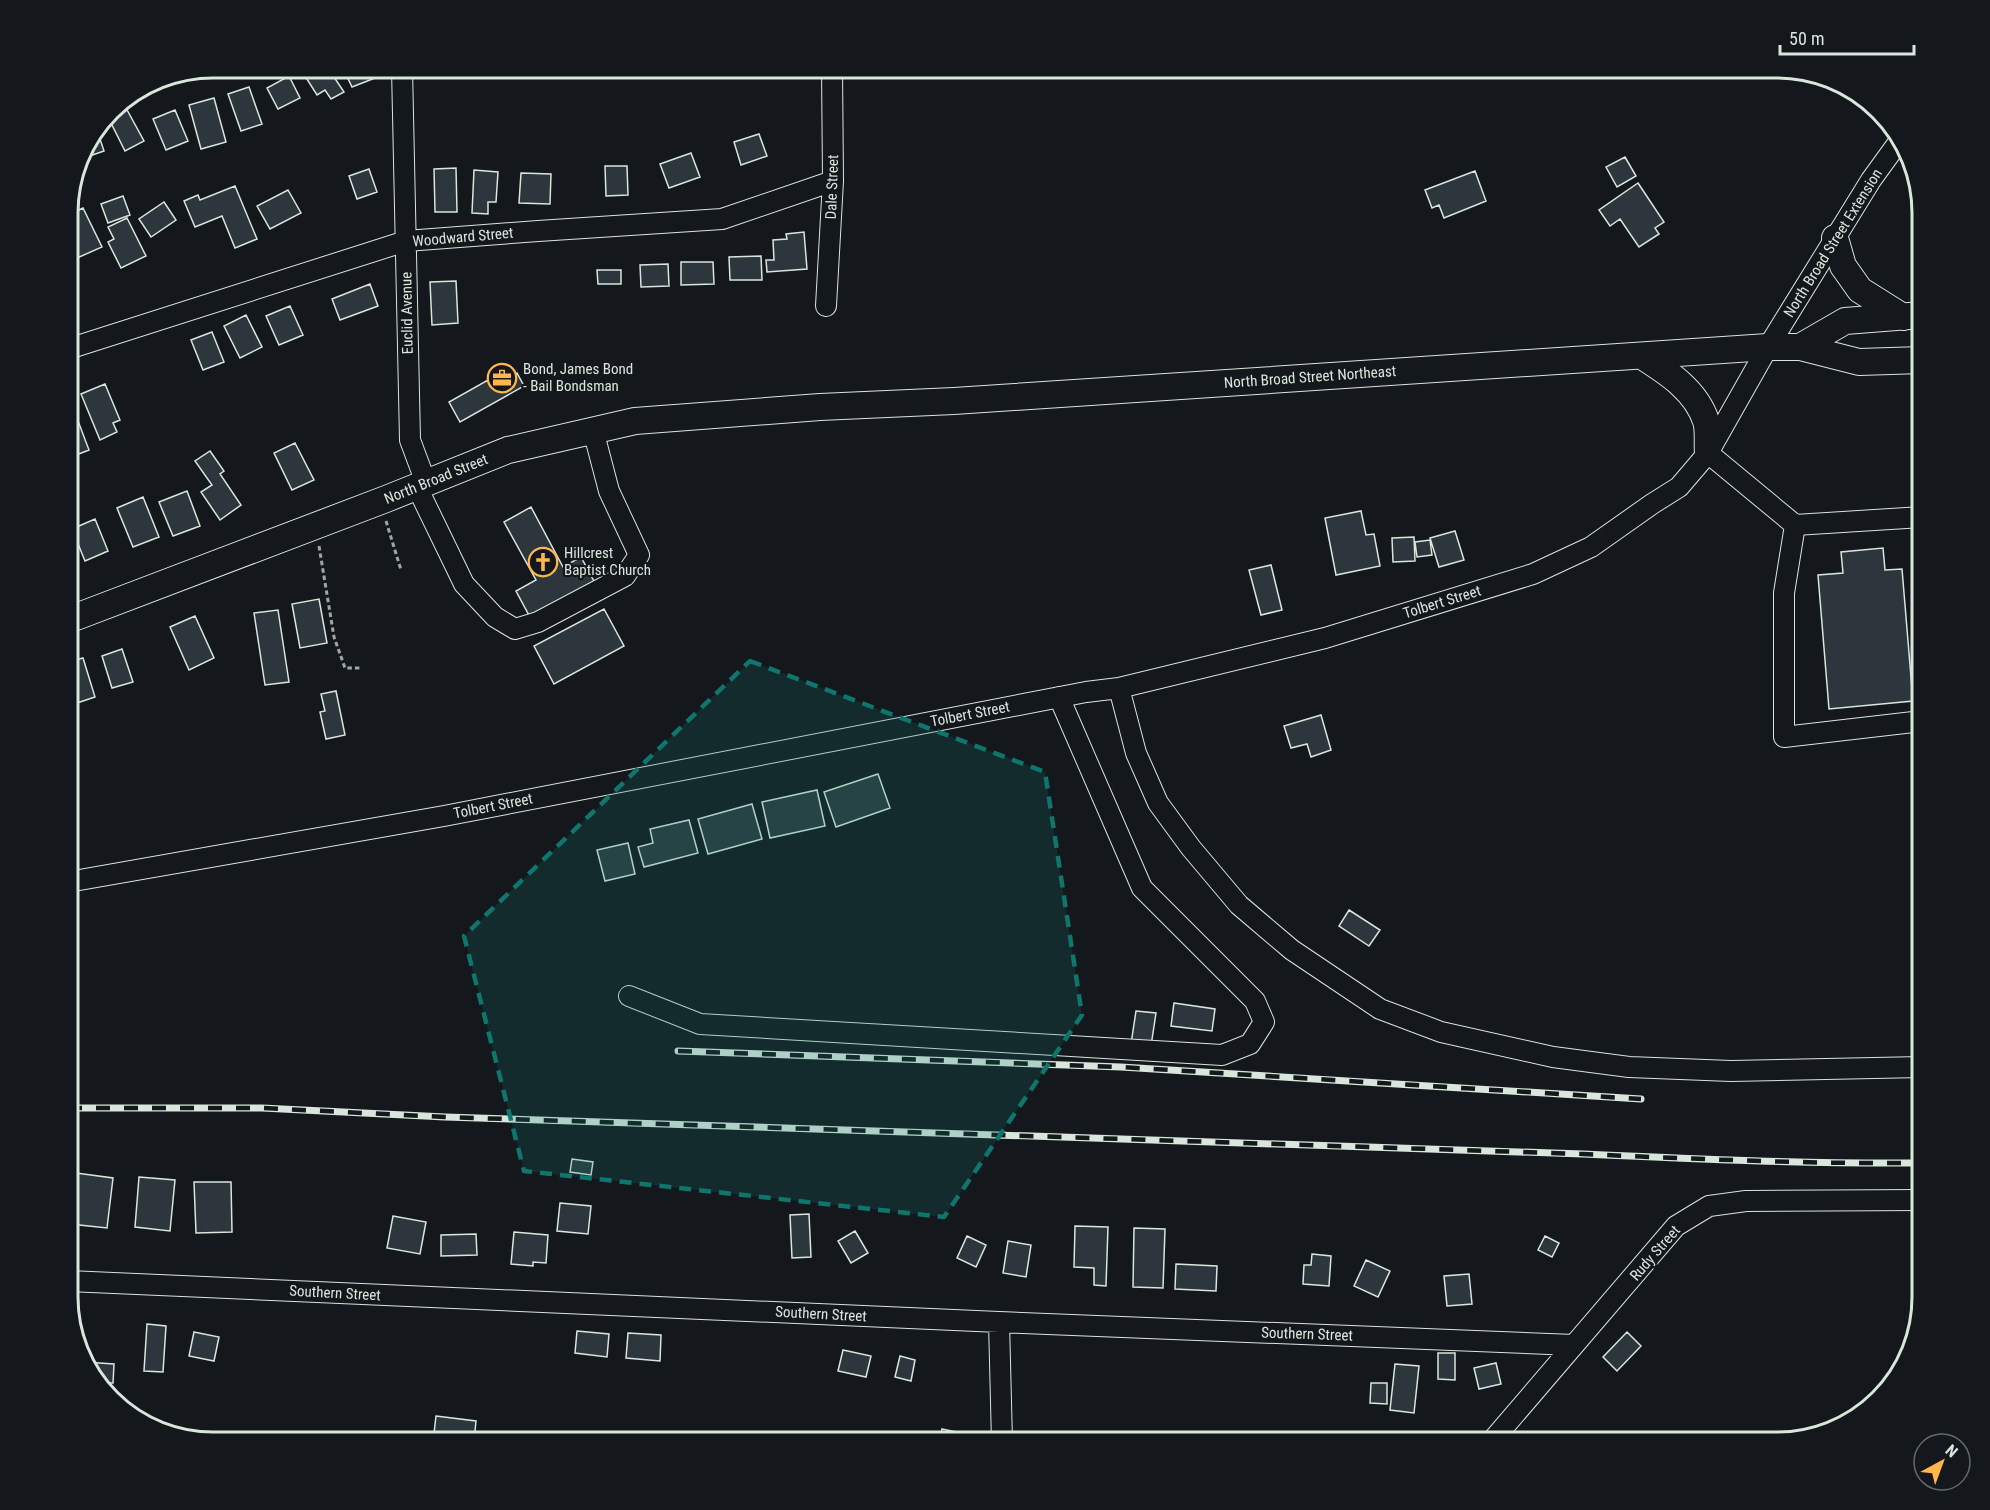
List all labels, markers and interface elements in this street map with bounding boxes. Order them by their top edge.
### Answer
scale bar [1780,18,1914,56]
text: 50 m [1789,28,1824,49]
street label: Dale Street [822,154,842,220]
street label: North Broad Street Extension [1780,165,1886,321]
street label: Woodward Street [412,224,514,250]
street label: Euclid Avenue [397,272,417,354]
place label: Bond, James Bond - Bail Bondsman [523,360,633,395]
office icon: Bond, James Bond - Bail Bondsman [486,362,518,394]
street label: North Broad Street Northeast [1223,362,1397,392]
street label: North Broad Street [382,450,490,508]
place label: Hillcrest Baptist Church [564,544,651,579]
church icon: Hillcrest Baptist Church [527,546,559,578]
street label: Tolbert Street [1401,582,1483,622]
street label: Tolbert Street [929,697,1011,731]
street label: Tolbert Street [452,789,534,823]
street label: Rudy Street [1626,1222,1684,1284]
street label: Southern Street [289,1282,381,1304]
street label: Southern Street [775,1303,867,1325]
street label: Southern Street [1261,1323,1353,1345]
north arrow [1912,1432,1972,1492]
text: N [1942,1441,1961,1461]

